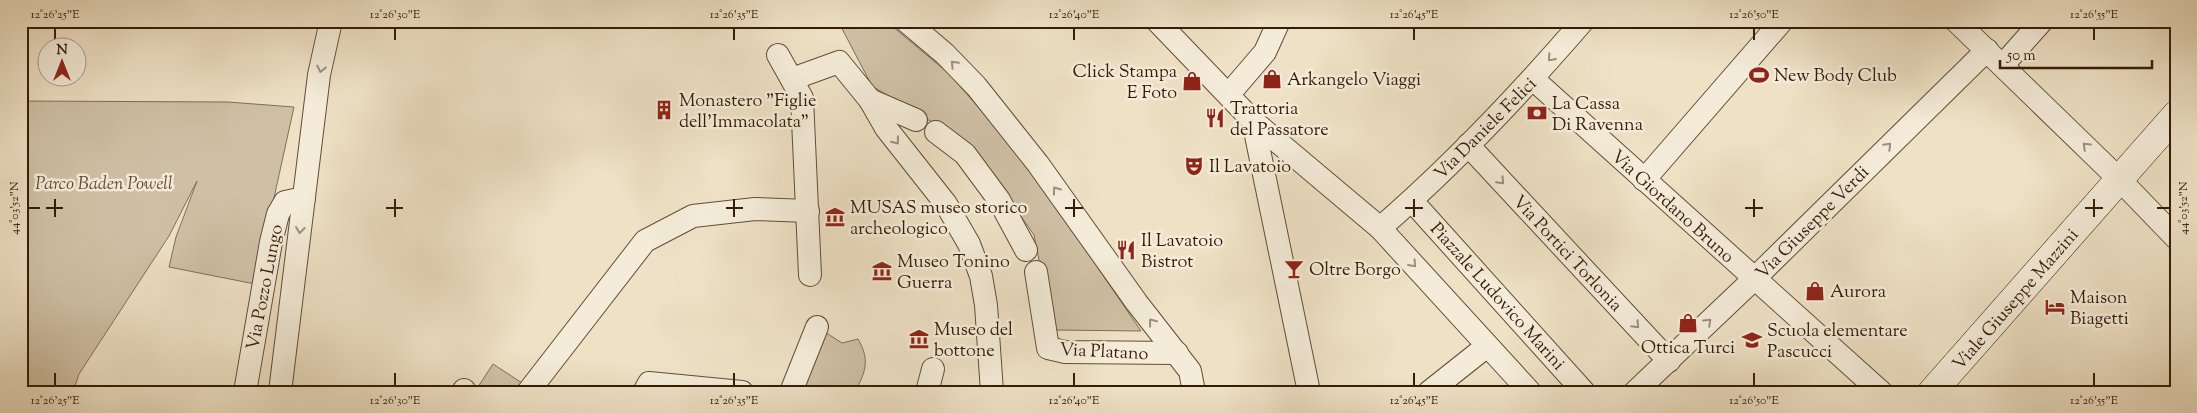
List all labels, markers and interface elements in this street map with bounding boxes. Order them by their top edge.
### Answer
text: 12°26'25"E [30,6,80,24]
text: 12°26'30"E [370,6,421,24]
text: 12°26'35"E [710,6,759,24]
text: 12°26'40"E [1049,6,1100,24]
text: 12°26'45"E [1390,6,1439,24]
text: 12°26'50"E [1729,6,1780,24]
text: 12°26'55"E [2070,6,2119,24]
north arrow [38,38,88,88]
scale bar [2000,38,2152,70]
text: N [56,41,68,61]
text: 50 m [2006,46,2036,67]
one-way arrow [1548,53,1557,62]
place label: Click Stampa E Foto [1073,60,1177,107]
one-way arrow [951,61,960,70]
one-way arrow [316,64,327,73]
sports icon: New Body Club [1748,64,1770,86]
place label: New Body Club [1774,64,1897,90]
shop icon: Arkangelo Viaggi [1261,68,1283,90]
place label: Arkangelo Viaggi [1287,68,1421,94]
shop icon: Click Stampa E Foto [1181,70,1203,92]
street label: Via Daniele Felici [1429,72,1544,187]
place label: Monastero "Figlie dell'Immacolata" [679,89,816,136]
place label: La Cassa Di Ravenna [1552,92,1643,139]
place label: Trattoria del Passatore [1230,97,1329,144]
building icon: Monastero "Figlie dell'Immacolata" [653,99,675,121]
bank icon: La Cassa Di Ravenna [1526,102,1548,124]
restaurant icon: Trattoria del Passatore [1204,107,1226,129]
one-way arrow [890,135,899,145]
one-way arrow [2082,142,2091,151]
one-way arrow [1883,143,1892,152]
street label: Via Giordano Bruno [1604,145,1739,270]
theatre icon: Il Lavatoio [1183,155,1205,177]
place label: Il Lavatoio [1209,155,1291,181]
street label: Via Giuseppe Verdi [1751,161,1876,286]
park label: Parco Baden Powell [35,172,173,198]
one-way arrow [1495,175,1504,184]
text: 44°03'52"N [6,181,24,235]
text: 44°03'52"N [2175,181,2193,235]
one-way arrow [1053,186,1062,196]
street label: Via Portici Torlonia [1505,190,1628,319]
place label: MUSAS museo storico archeologico [850,196,1028,243]
museum icon: MUSAS museo storico archeologico [824,206,846,228]
street label: Piazzale Ludovico Marini [1423,218,1570,377]
street label: Via Pozzo Lungo [241,222,291,352]
street label: Viale Giuseppe Mazzini [1947,224,2086,377]
one-way arrow [295,226,306,234]
place label: Il Lavatoio Bistrot [1141,229,1223,276]
restaurant icon: Il Lavatoio Bistrot [1115,239,1137,261]
place label: Museo Tonino Guerra [897,250,1010,297]
bar icon: Oltre Borgo [1283,258,1305,280]
place label: Oltre Borgo [1309,258,1401,284]
one-way arrow [1407,259,1416,268]
museum icon: Museo Tonino Guerra [871,260,893,282]
shop icon: Aurora [1804,280,1826,302]
place label: Aurora [1830,280,1886,306]
place label: Maison Biagetti [2070,286,2129,333]
hotel icon: Maison Biagetti [2044,296,2066,318]
shop icon: Ottica Turci [1677,312,1699,334]
place label: Museo del bottone [934,318,1013,365]
one-way arrow [1149,319,1157,328]
one-way arrow [1703,319,1712,328]
place label: Scuola elementare Pascucci [1767,319,1908,366]
one-way arrow [1630,320,1639,329]
museum icon: Museo del bottone [908,328,930,350]
school or university icon: Scuola elementare Pascucci [1741,329,1763,351]
place label: Ottica Turci [1641,336,1735,362]
street label: Via Platano [1059,338,1149,368]
text: 12°26'25"E [30,392,80,410]
text: 12°26'30"E [370,392,421,410]
text: 12°26'35"E [710,392,759,410]
text: 12°26'40"E [1049,392,1100,410]
text: 12°26'45"E [1390,392,1439,410]
text: 12°26'50"E [1729,392,1780,410]
text: 12°26'55"E [2070,392,2119,410]

